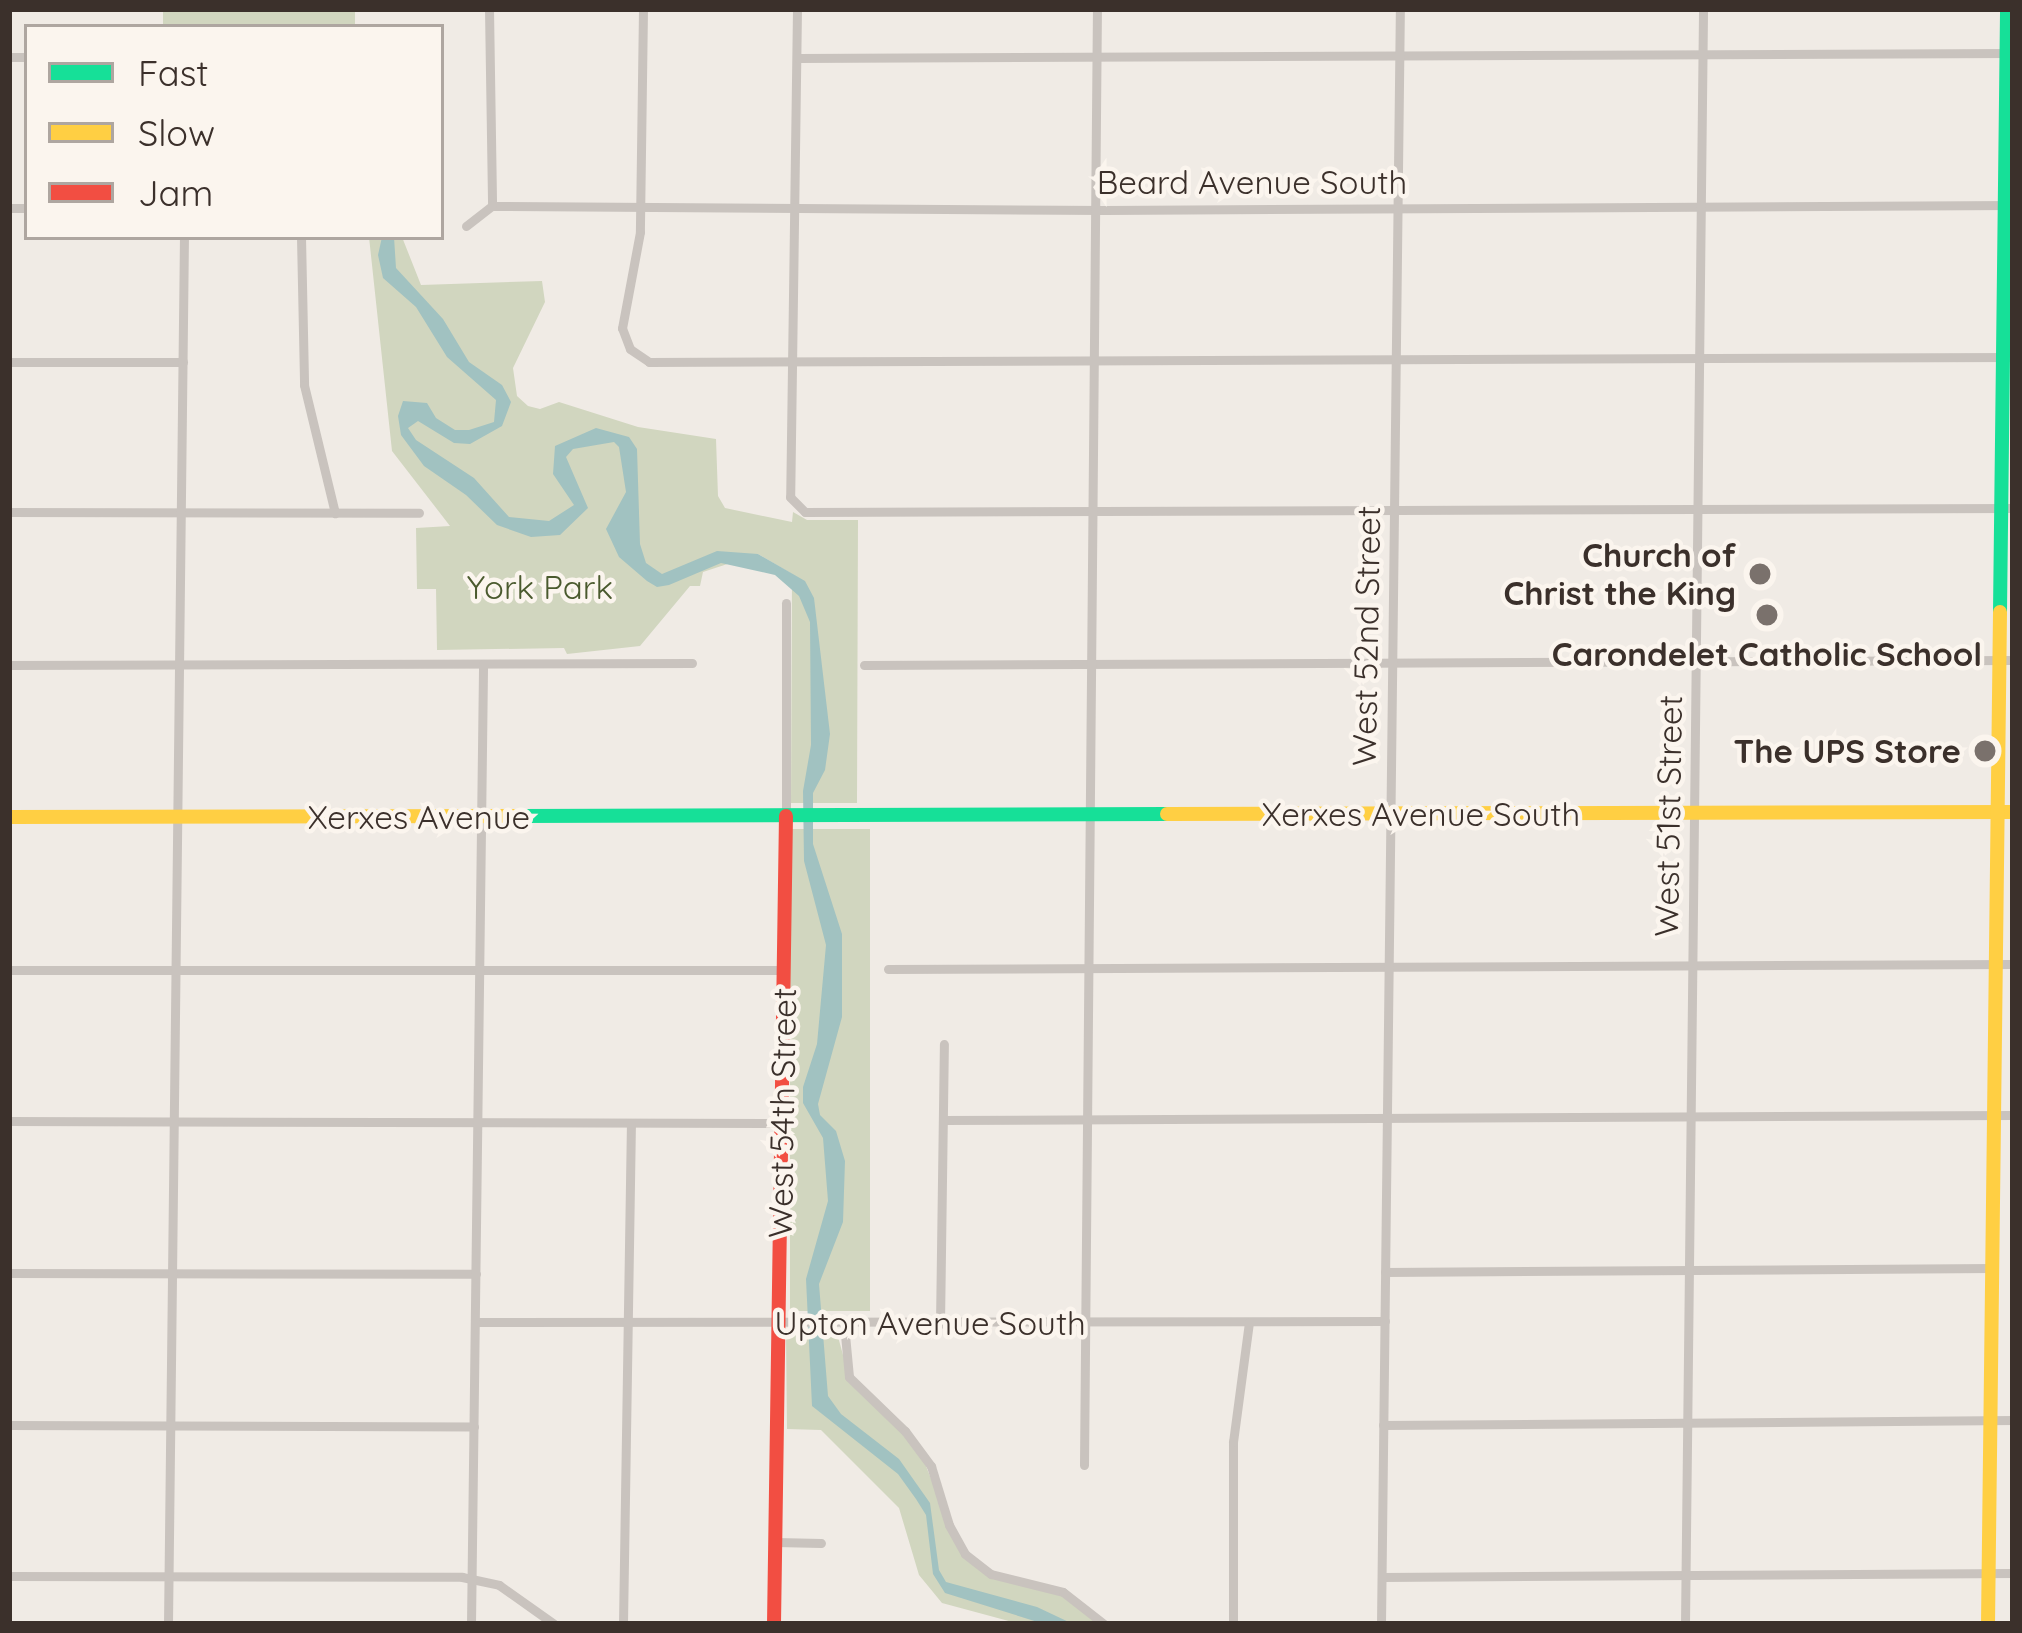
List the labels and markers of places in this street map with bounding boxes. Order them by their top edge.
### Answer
place label: Church of Christ the King [1504,535,1736,613]
marker: Church of Christ the King [1747,561,1773,587]
marker: Carondelet Catholic School [1754,602,1780,628]
place label: Carondelet Catholic School [1552,634,1982,674]
place label: The UPS Store [1733,731,1961,771]
marker: The UPS Store [1972,738,1998,764]

